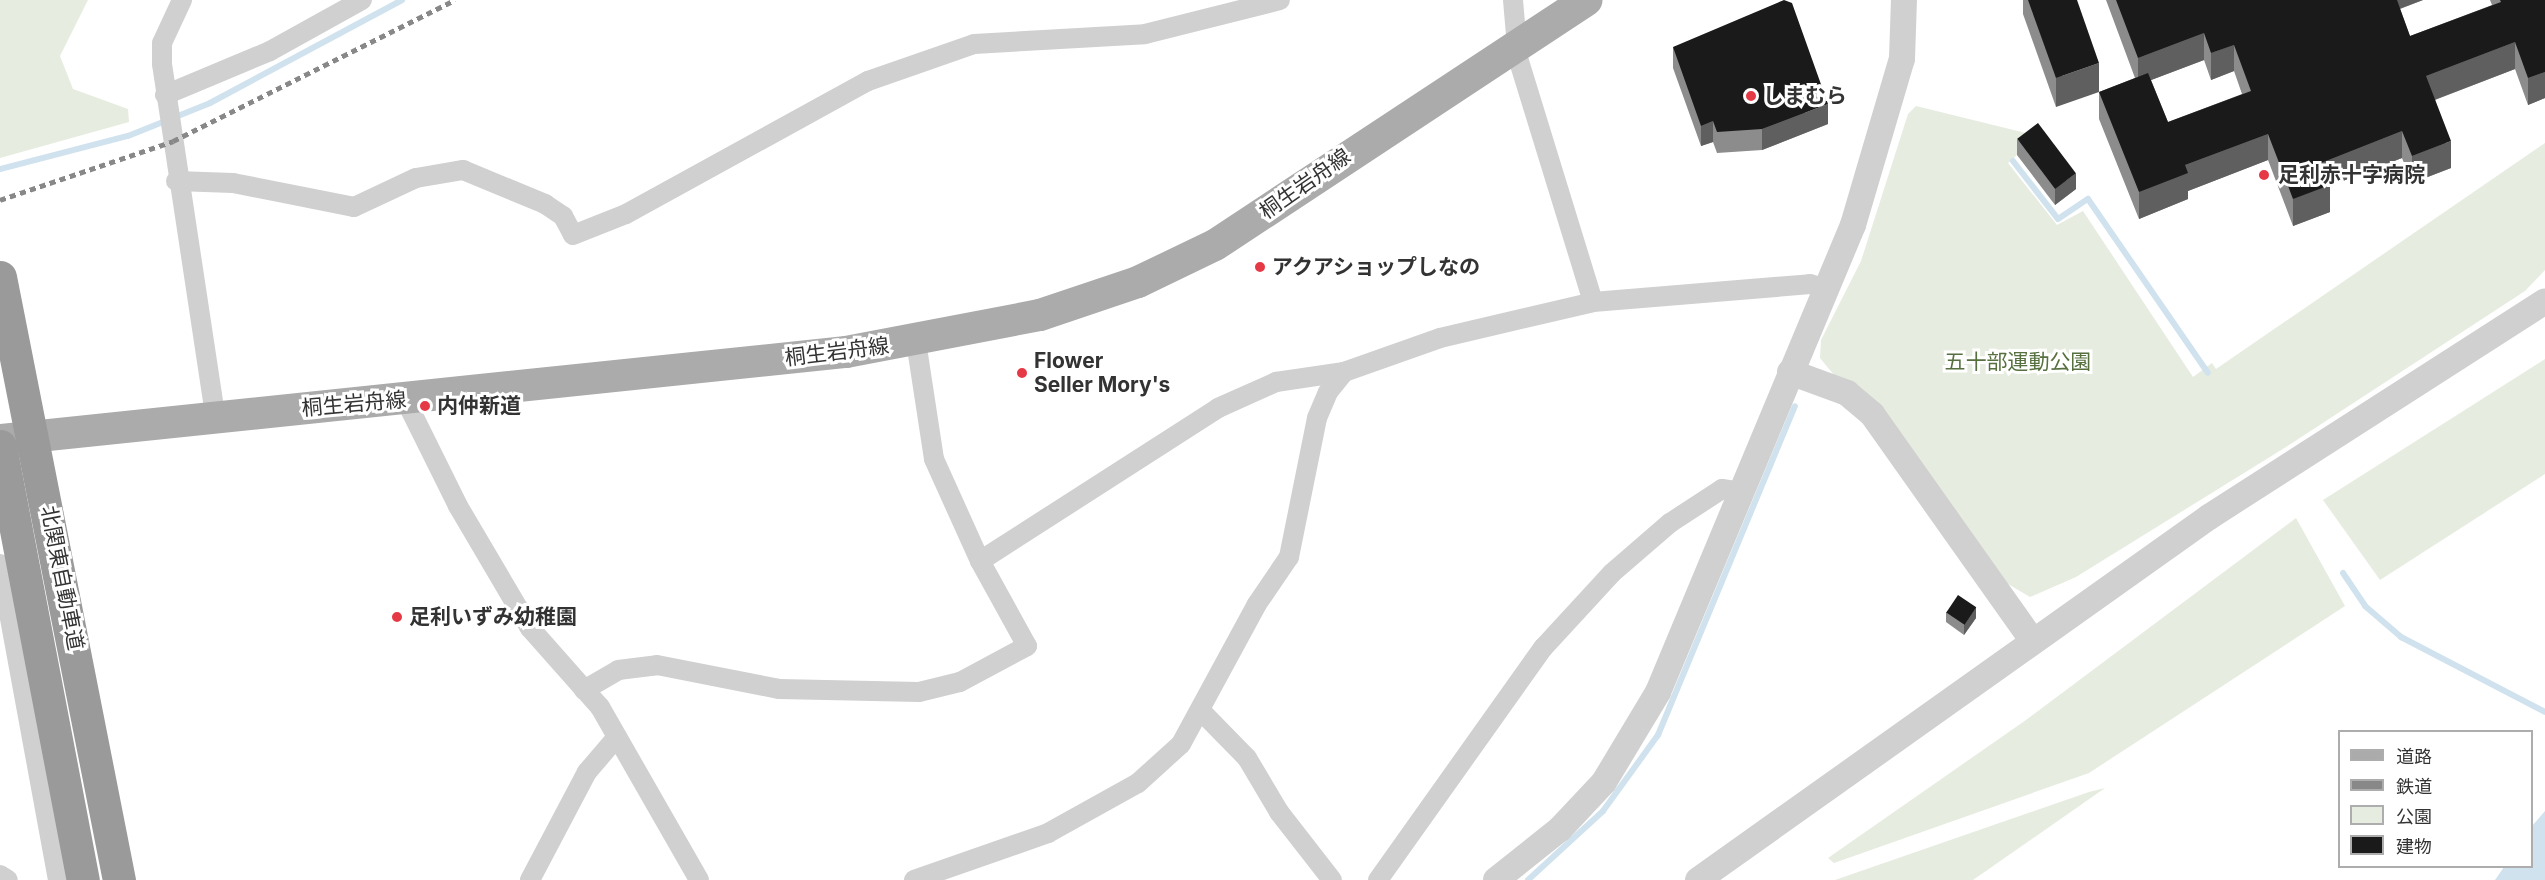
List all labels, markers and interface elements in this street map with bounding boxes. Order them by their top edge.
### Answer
place label: しまむら [1763,83,1847,109]
marker: しまむら [1744,89,1758,103]
street label: 桐生岩舟線 [1255,144,1355,224]
place label: 足利赤十字病院 [2278,162,2425,188]
marker: 足利赤十字病院 [2255,166,2273,184]
place label: アクアショップしなの [1272,254,1482,280]
marker: アクアショップしなの [1253,260,1267,274]
street label: 桐生岩舟線 [783,333,891,371]
place label: Flower Seller Mory's [1034,348,1170,398]
park label: 五十部運動公園 [1945,349,2091,375]
marker: Flower Seller Mory's [1015,366,1029,380]
street label: 桐生岩舟線 [301,387,407,421]
place label: 内仲新道 [437,393,521,419]
marker: 内仲新道 [418,399,432,413]
street label: 北関東自動車道 [36,503,88,653]
place label: 足利いずみ幼稚園 [409,604,577,630]
marker: 足利いずみ幼稚園 [390,610,404,624]
legend [2338,730,2533,868]
text: 道路 [2396,746,2432,767]
text: 鉄道 [2396,776,2432,797]
text: 公園 [2396,806,2432,827]
text: 建物 [2396,836,2432,857]

